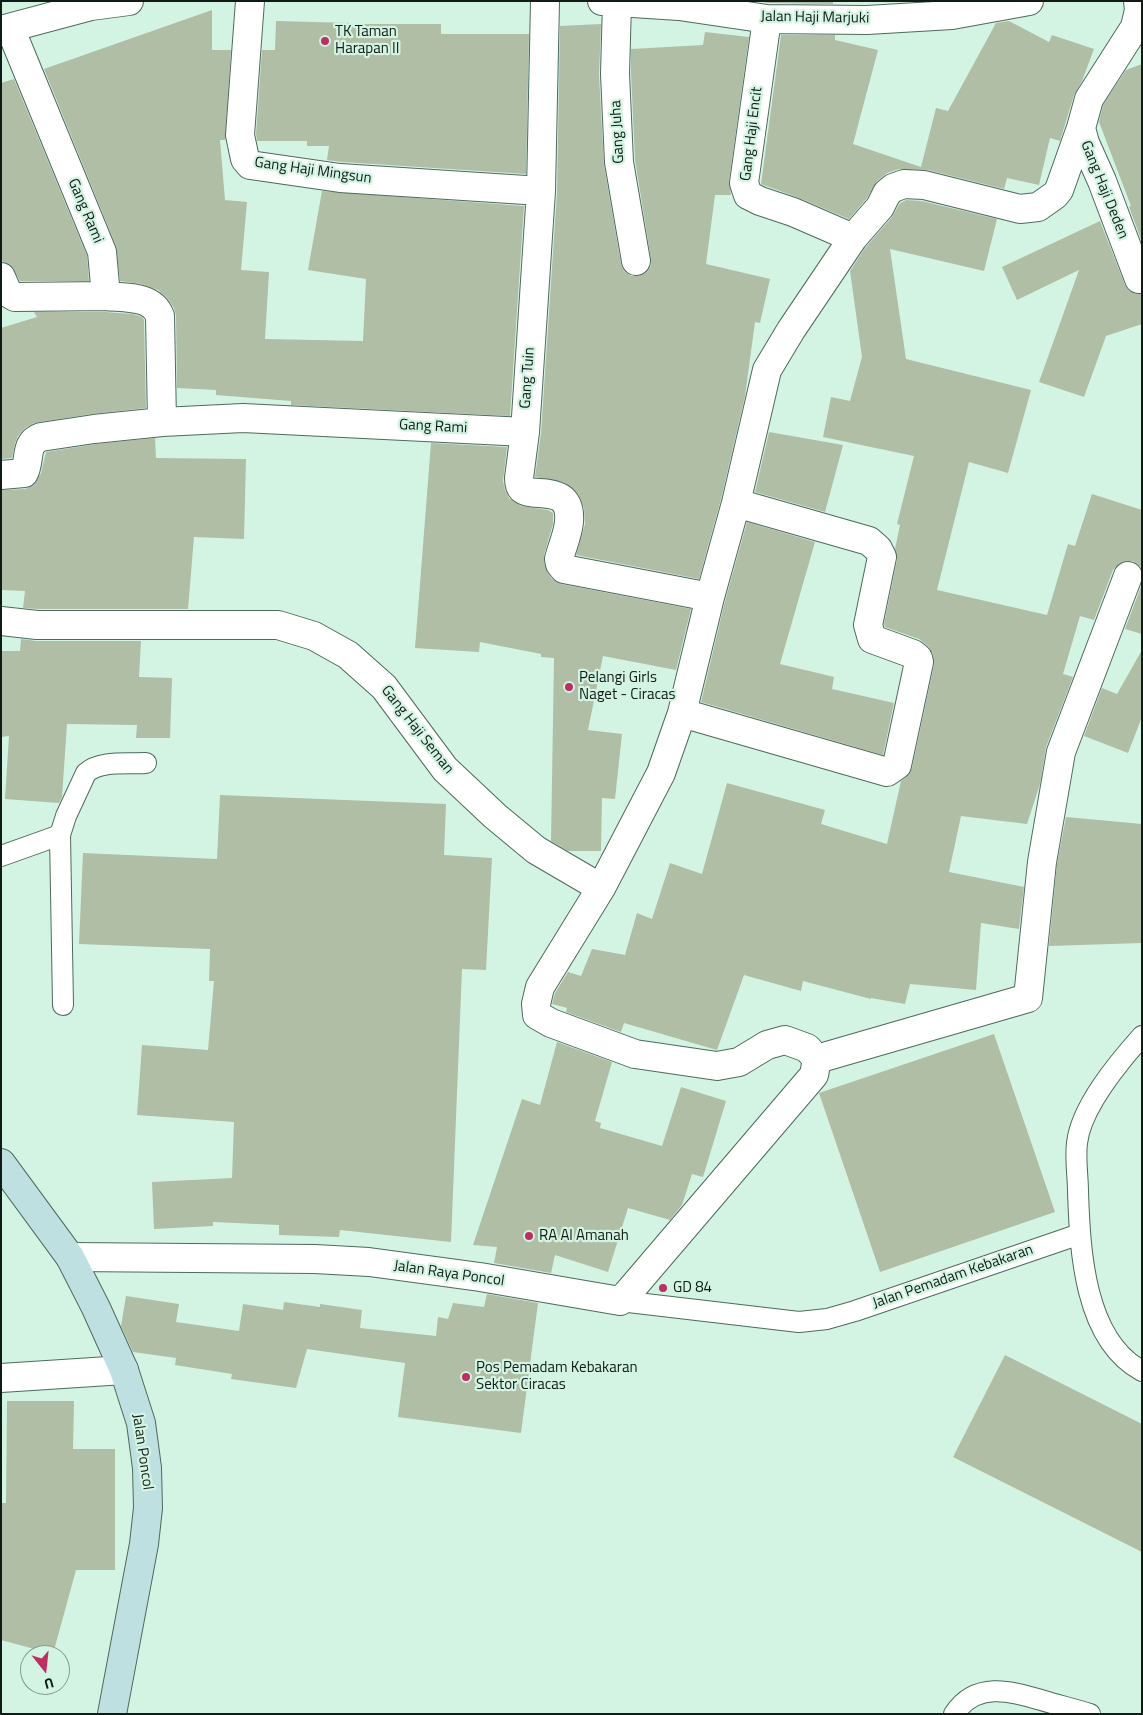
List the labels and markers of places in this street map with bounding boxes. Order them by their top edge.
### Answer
place label: TK Taman Harapan II [335,23,399,58]
marker: TK Taman Harapan II [319,35,331,47]
place label: Pelangi Girls Naget - Ciracas [579,669,676,704]
marker: Pelangi Girls Naget - Ciracas [563,681,575,693]
place label: RA Al Amanah [539,1227,629,1245]
marker: RA Al Amanah [523,1230,535,1242]
place label: GD 84 [673,1279,712,1297]
marker: GD 84 [657,1282,669,1294]
place label: Pos Pemadam Kebakaran Sektor Ciracas [476,1359,637,1394]
marker: Pos Pemadam Kebakaran Sektor Ciracas [460,1371,472,1383]

